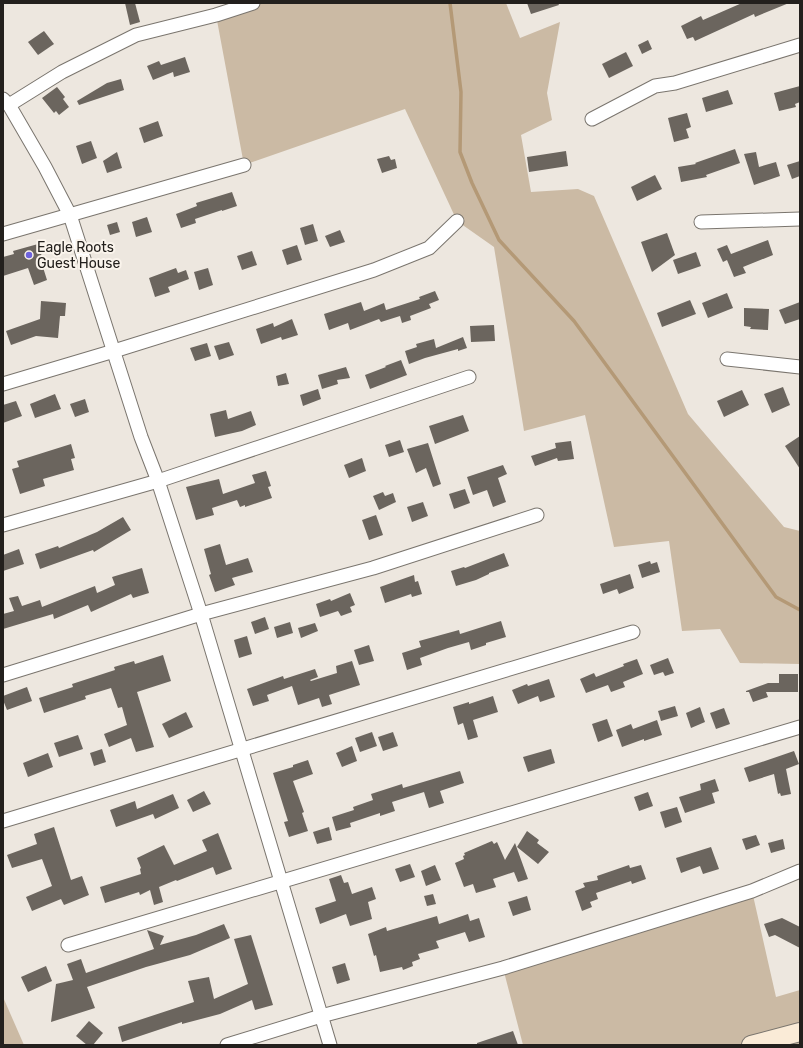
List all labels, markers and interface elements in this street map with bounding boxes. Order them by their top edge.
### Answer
place label: Eagle Roots Guest House [37,239,120,272]
marker: Eagle Roots Guest House [24,250,34,260]

